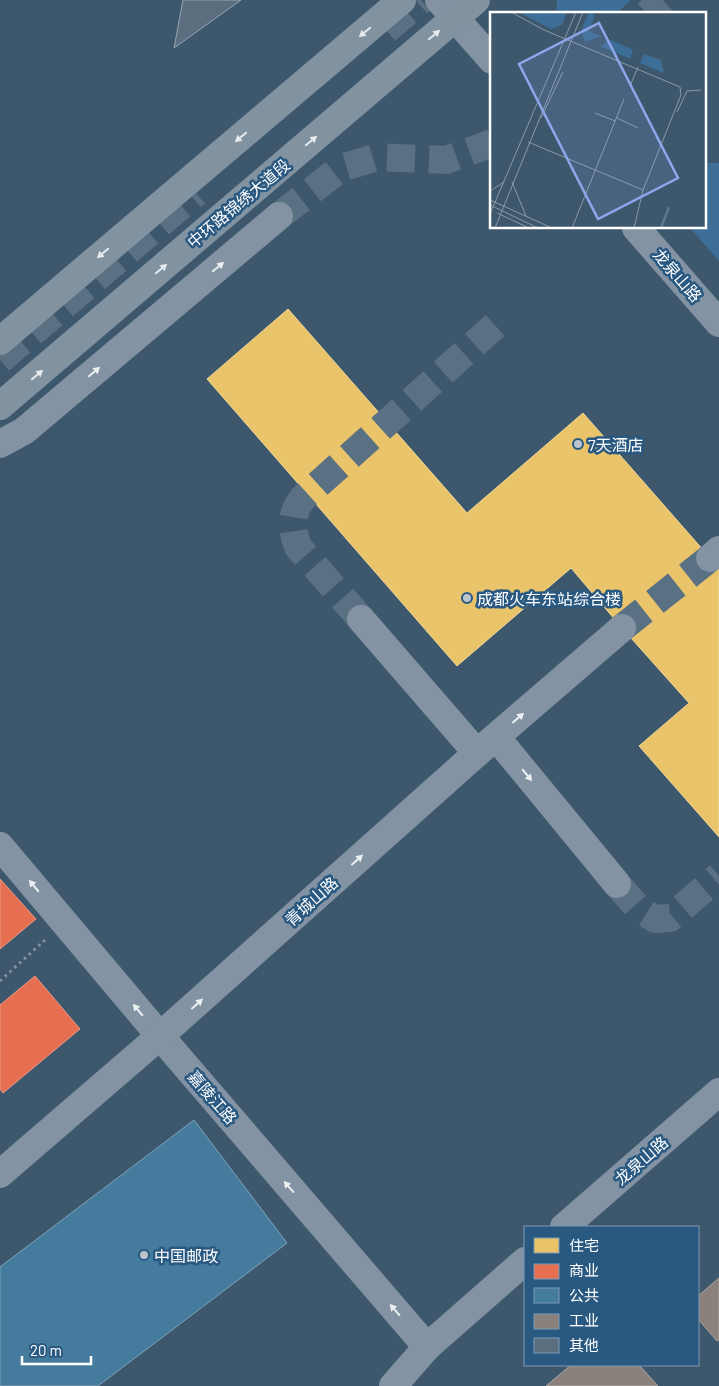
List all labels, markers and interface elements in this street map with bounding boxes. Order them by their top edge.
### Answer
inset map [490,12,706,229]
one-way arrow [358,26,371,37]
one-way arrow [428,30,441,41]
one-way arrow [234,131,247,142]
one-way arrow [304,135,316,147]
street label: 中环路锦绣大道段 [183,155,293,251]
street label: 龙泉山路 [650,245,706,305]
one-way arrow [98,247,110,259]
one-way arrow [211,262,224,273]
one-way arrow [154,263,166,275]
one-way arrow [88,367,100,378]
one-way arrow [30,369,43,380]
place label: 7天酒店 [588,435,644,454]
marker: 7天酒店 [572,438,584,450]
place label: 成都火车东站综合楼 [477,589,621,608]
marker: 成都火车东站综合楼 [461,592,473,604]
one-way arrow [512,712,524,724]
one-way arrow [521,769,532,781]
one-way arrow [351,855,364,866]
street label: 青城山路 [281,873,341,929]
one-way arrow [28,879,39,892]
one-way arrow [190,998,203,1009]
one-way arrow [133,1004,144,1017]
street label: 嘉陵江路 [185,1067,241,1127]
street label: 龙泉山路 [611,1132,671,1188]
one-way arrow [284,1180,295,1193]
legend [524,1226,699,1366]
text: 住宅 [569,1236,599,1254]
place label: 中国邮政 [154,1246,218,1265]
marker: 中国邮政 [138,1249,150,1261]
text: 商业 [569,1261,599,1279]
text: 公共 [569,1286,599,1304]
one-way arrow [390,1304,401,1316]
text: 工业 [569,1311,599,1329]
scale bar [22,1334,91,1366]
text: 其他 [569,1336,599,1354]
text: 20 m [30,1341,62,1359]

